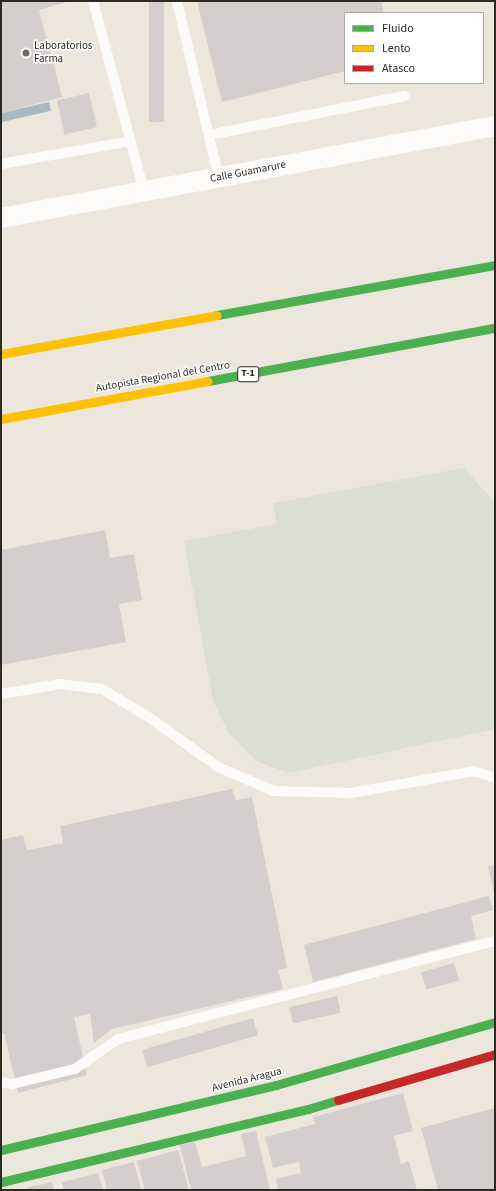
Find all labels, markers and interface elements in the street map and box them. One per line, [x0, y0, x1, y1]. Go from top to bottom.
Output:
legend [344, 12, 484, 84]
text: Fluido [382, 20, 414, 37]
place label: Laboratorios Farma [34, 40, 92, 66]
text: Lento [382, 40, 411, 57]
marker: Laboratorios Farma [21, 48, 31, 58]
text: Atasco [382, 60, 415, 77]
street label: Calle Guamarure [209, 158, 287, 186]
street label: Autopista Regional del Centro [95, 359, 231, 395]
road number: T-1 [237, 366, 259, 382]
street label: Avenida Aragua [211, 1065, 283, 1095]

